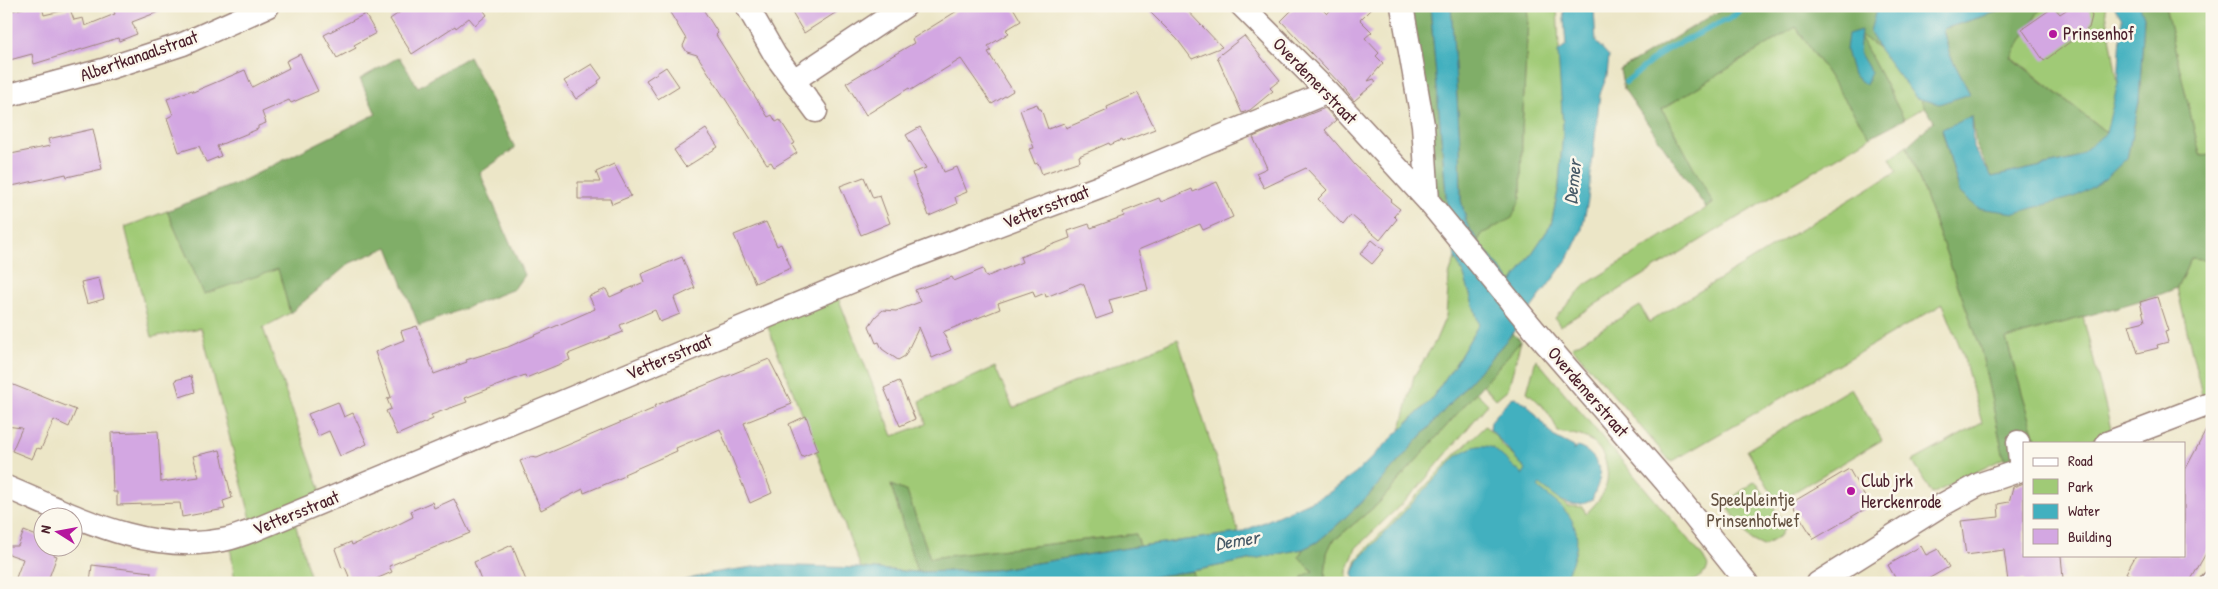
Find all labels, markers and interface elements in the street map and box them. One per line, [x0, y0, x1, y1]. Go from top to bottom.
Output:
place label: Prinsenhof [2063, 21, 2135, 46]
street label: Albertkanaalstraat [77, 23, 202, 87]
marker: Prinsenhof [2047, 28, 2059, 40]
street label: Overdemerstraat [1267, 32, 1364, 130]
water label: Demer [1557, 156, 1588, 205]
street label: Vettersstraat [999, 178, 1094, 235]
street label: Vettersstraat [622, 327, 716, 386]
street label: Overdemerstraat [1542, 341, 1635, 443]
legend [2023, 442, 2186, 556]
text: Road [2068, 450, 2093, 471]
place label: Club jrk Herckenrode [1861, 468, 1942, 514]
text: Park [2068, 476, 2093, 497]
street label: Vettersstraat [249, 484, 343, 541]
marker: Club jrk Herckenrode [1845, 485, 1857, 497]
park label: Speelpleintje Prinsenhofwef [1706, 487, 1800, 533]
text: Water [2068, 500, 2100, 521]
north arrow [32, 506, 82, 556]
text: N [35, 523, 55, 535]
water label: Demer [1213, 523, 1264, 556]
text: Building [2068, 526, 2112, 547]

